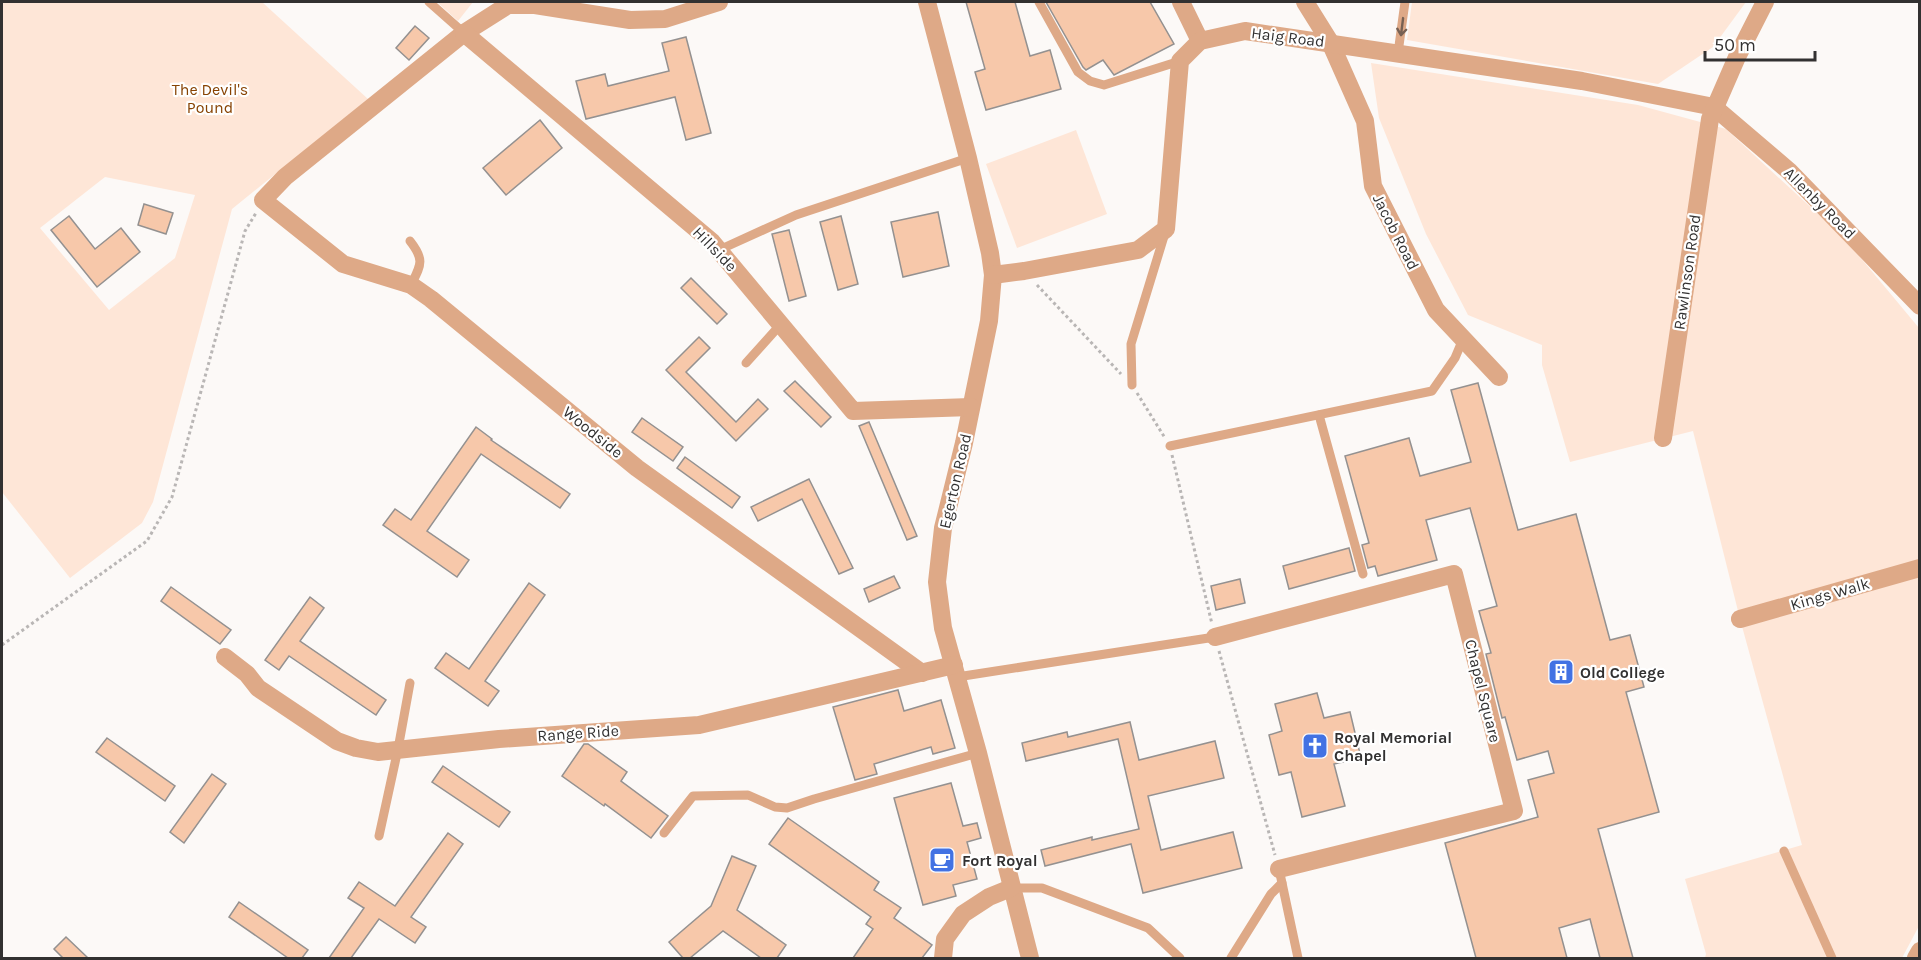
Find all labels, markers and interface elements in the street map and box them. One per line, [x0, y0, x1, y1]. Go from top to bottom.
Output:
one-way arrow [1396, 17, 1407, 37]
street label: Haig Road [1250, 23, 1326, 51]
scale bar [1705, 24, 1814, 62]
text: 50 m [1714, 34, 1756, 56]
park label: The Devil's Pound [172, 80, 248, 117]
street label: Allenby Road [1780, 163, 1860, 243]
street label: Jacob Road [1369, 191, 1423, 273]
street label: Rawlinson Road [1669, 213, 1705, 331]
street label: Hillside [689, 223, 741, 275]
street label: Woodside [559, 402, 627, 462]
street label: Egerton Road [935, 432, 975, 530]
street label: Kings Walk [1788, 574, 1872, 614]
street label: Chapel Square [1461, 637, 1505, 745]
building icon: Old College [1546, 657, 1576, 687]
place label: Old College [1580, 663, 1665, 682]
street label: Range Ride [537, 721, 619, 745]
place label: Royal Memorial Chapel [1334, 728, 1452, 765]
church icon: Royal Memorial Chapel [1300, 731, 1330, 761]
cafe icon: Fort Royal [927, 845, 957, 875]
place label: Fort Royal [962, 851, 1038, 870]

